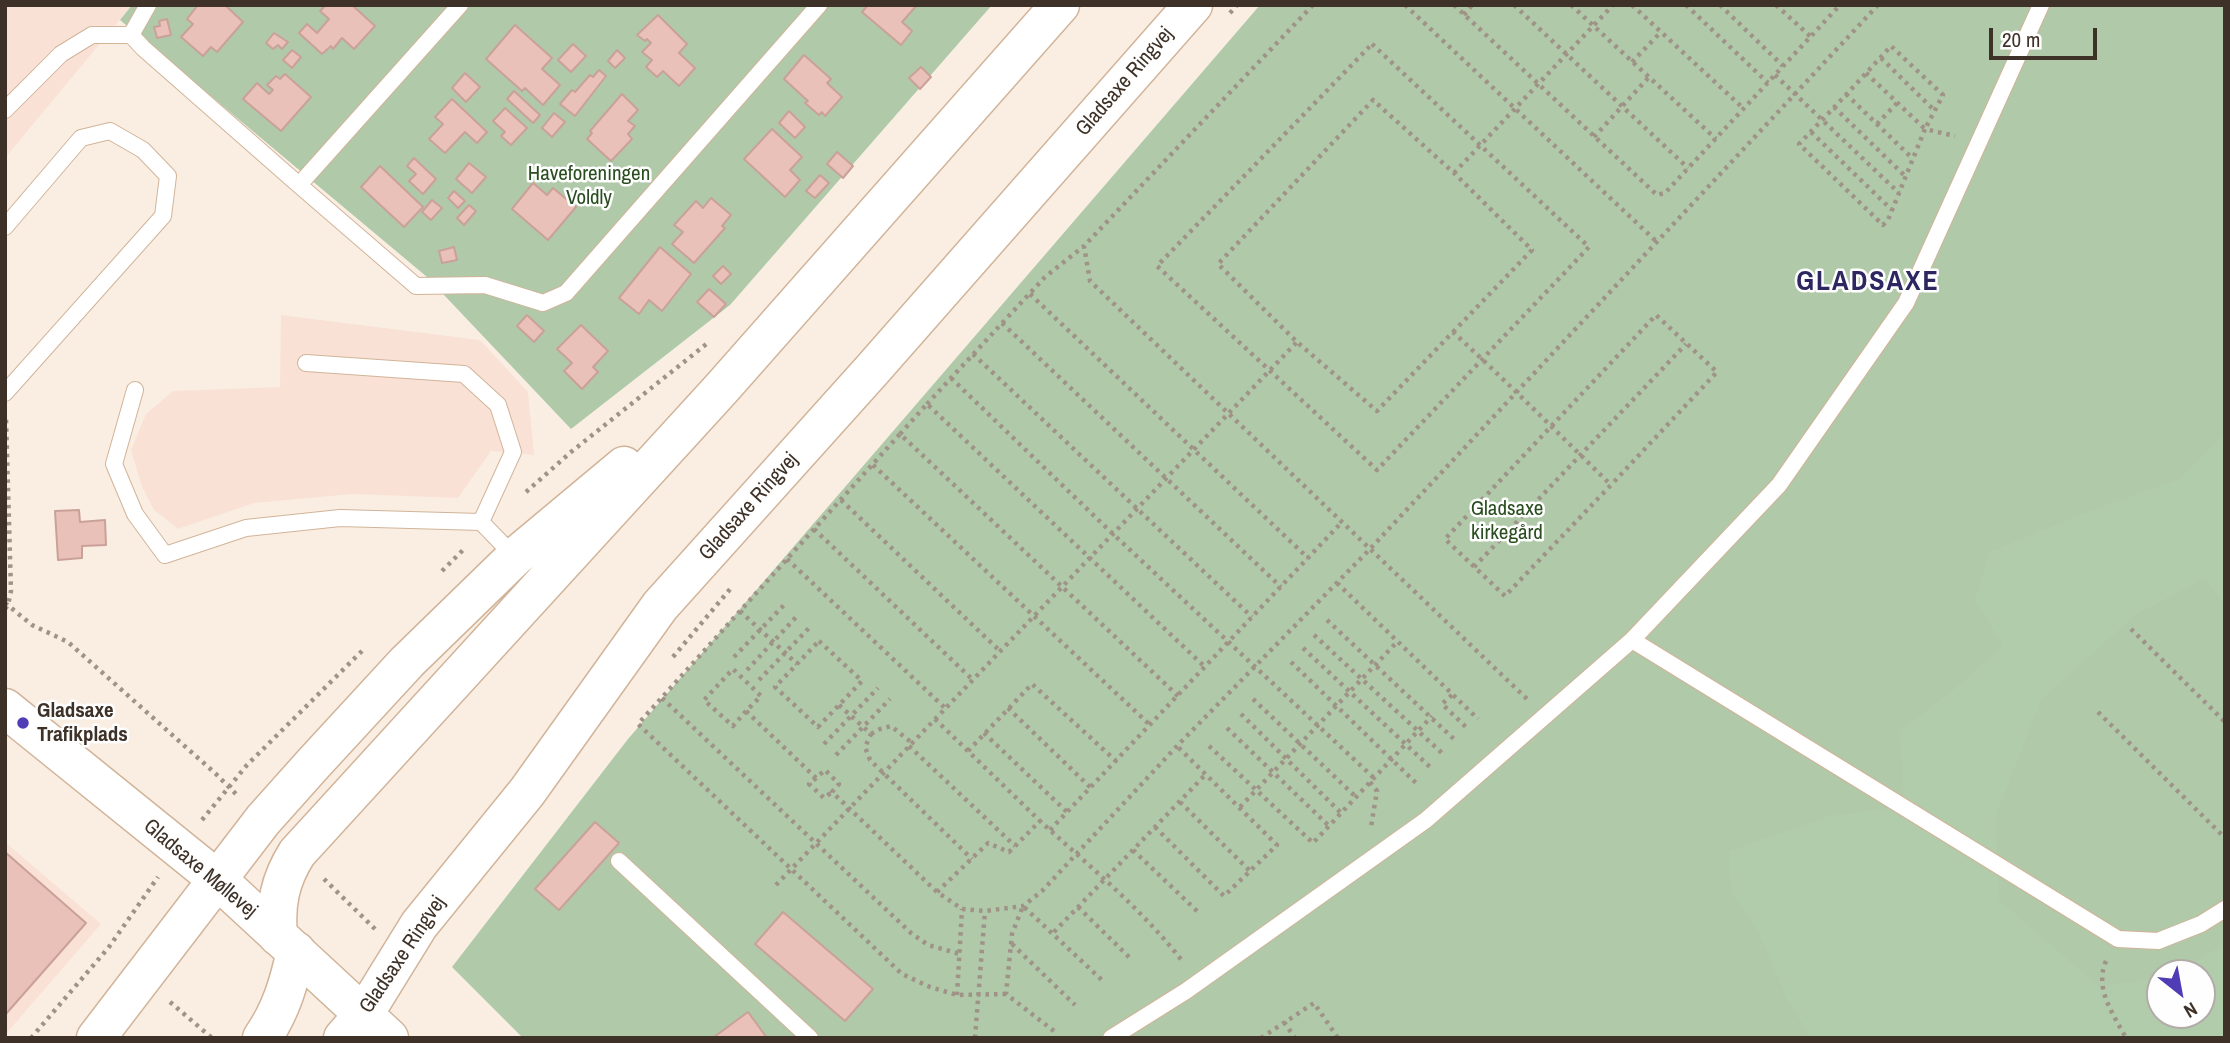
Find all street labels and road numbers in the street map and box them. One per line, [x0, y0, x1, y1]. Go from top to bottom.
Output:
street label: Gladsaxe Ringvej [1071, 22, 1179, 142]
street label: Gladsaxe Ringvej [694, 448, 804, 566]
street label: Gladsaxe Møllevej [138, 814, 262, 924]
street label: Gladsaxe Ringvej [355, 892, 451, 1018]

